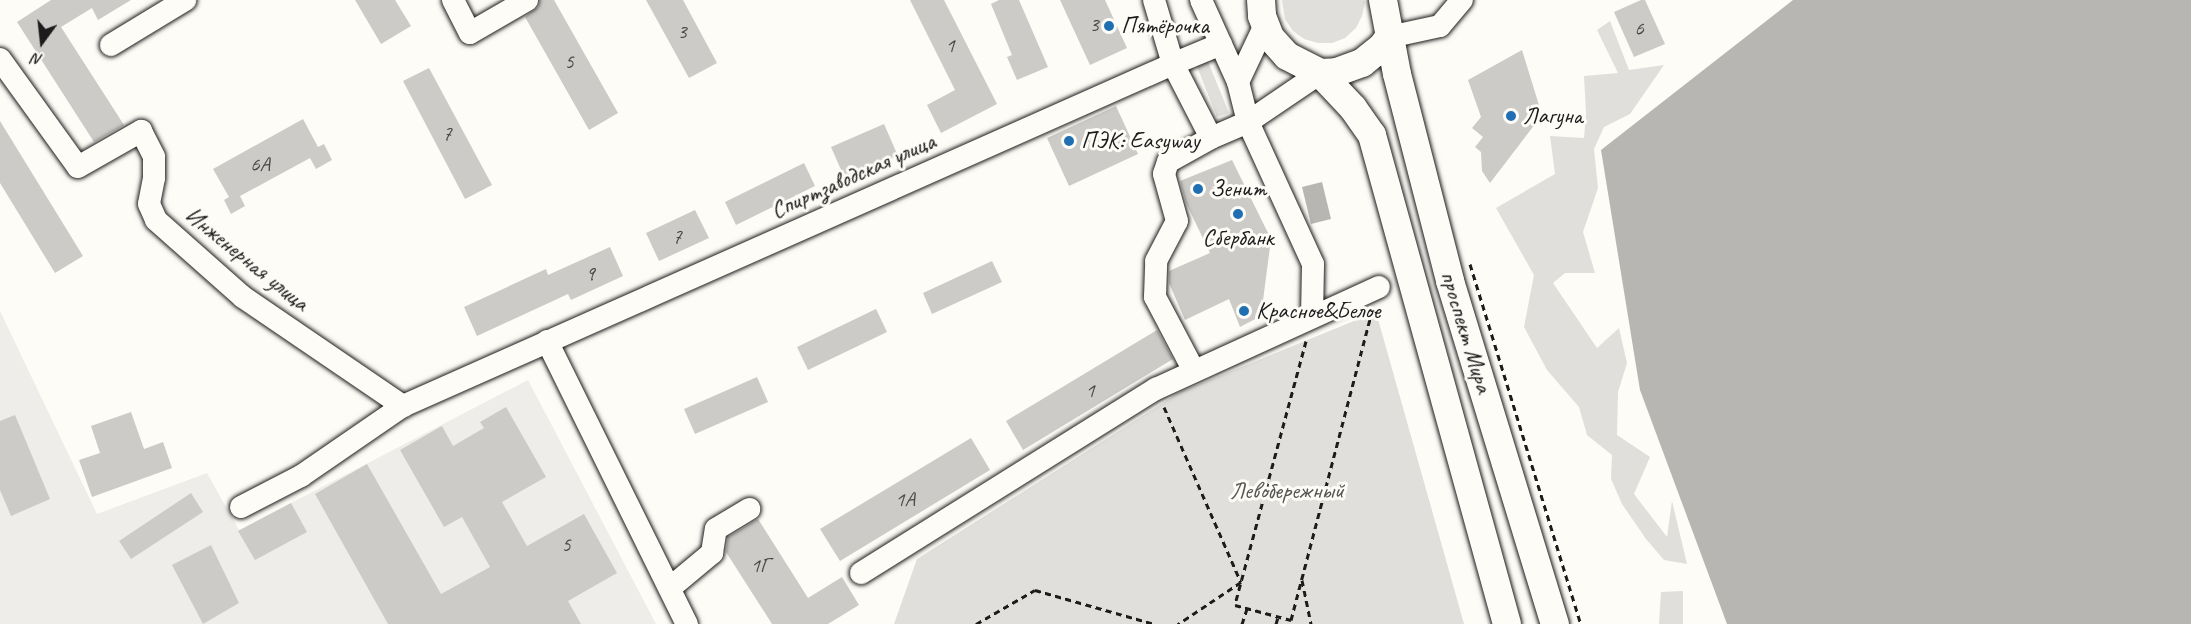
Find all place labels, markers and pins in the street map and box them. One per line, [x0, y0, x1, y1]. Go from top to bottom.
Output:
place label: Пятёрочка [1121, 12, 1209, 40]
marker: Пятёрочка [1102, 19, 1116, 33]
place label: Лагуна [1523, 102, 1582, 130]
marker: Лагуна [1504, 109, 1518, 123]
place label: ПЭК: Easyway [1081, 127, 1199, 155]
marker: ПЭК: Easyway [1062, 134, 1076, 148]
place label: Зенит [1210, 175, 1266, 203]
marker: Зенит [1191, 182, 1205, 196]
marker: Сбербанк [1231, 207, 1245, 221]
place label: Сбербанк [1202, 224, 1274, 252]
place label: Красное&Белое [1256, 297, 1380, 325]
marker: Красное&Белое [1237, 304, 1251, 318]

